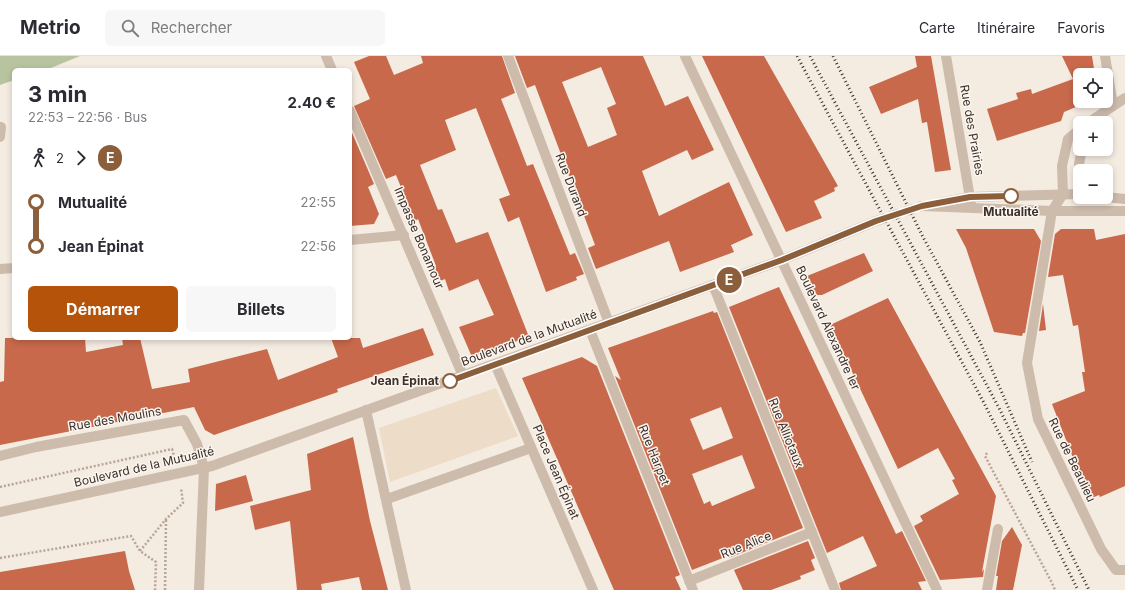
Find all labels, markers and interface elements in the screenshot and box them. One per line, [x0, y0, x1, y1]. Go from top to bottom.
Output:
search box [105, 10, 385, 46]
text: Metrio [20, 16, 81, 39]
icon: search [119, 17, 141, 39]
text: Rechercher [151, 18, 232, 37]
text: Carte [919, 19, 955, 36]
text: Itinéraire [977, 19, 1035, 36]
text: Favoris [1057, 19, 1105, 36]
map controls [1073, 68, 1113, 204]
button: locate [1073, 68, 1113, 108]
text: 3 min [28, 81, 87, 107]
street label: Rue des Prairies [957, 83, 988, 177]
text: 2.40 € [287, 93, 336, 112]
text: 22:53 – 22:56 · Bus [28, 109, 147, 125]
button: + [1073, 116, 1113, 156]
icon: walk [28, 147, 50, 169]
icon: forward [70, 147, 92, 169]
text: E [106, 149, 114, 166]
text: 2 [56, 150, 64, 166]
street label: Rue Durand [553, 151, 590, 219]
button: − [1073, 164, 1113, 204]
street label: Impasse Bonamour [391, 185, 448, 291]
marker: Mutualité [1003, 188, 1019, 204]
text: Mutualité [58, 193, 127, 212]
text: 22:55 [301, 194, 336, 210]
place label: Mutualité [983, 204, 1039, 219]
text: Jean Épinat [58, 237, 144, 256]
text: 22:56 [300, 238, 336, 254]
street label: Boulevard Alexandre Ier [793, 263, 864, 393]
line badge: E [716, 267, 742, 293]
text: E [725, 271, 733, 288]
button: Démarrer [28, 286, 178, 332]
button: Billets [186, 286, 336, 332]
street label: Boulevard de la Mutualité [459, 306, 599, 369]
place label: Jean Épinat [371, 373, 440, 388]
marker: Jean Épinat [442, 373, 458, 389]
street label: Rue Alliotaux [766, 396, 807, 470]
street label: Rue des Moulins [68, 403, 162, 434]
street label: Rue de Beaulieu [1046, 415, 1099, 504]
street label: Place Jean Épinat [530, 422, 583, 521]
street label: Rue Harpet [636, 422, 673, 487]
street label: Boulevard de la Mutualité [72, 443, 215, 490]
street label: Rue Alice [718, 528, 773, 561]

